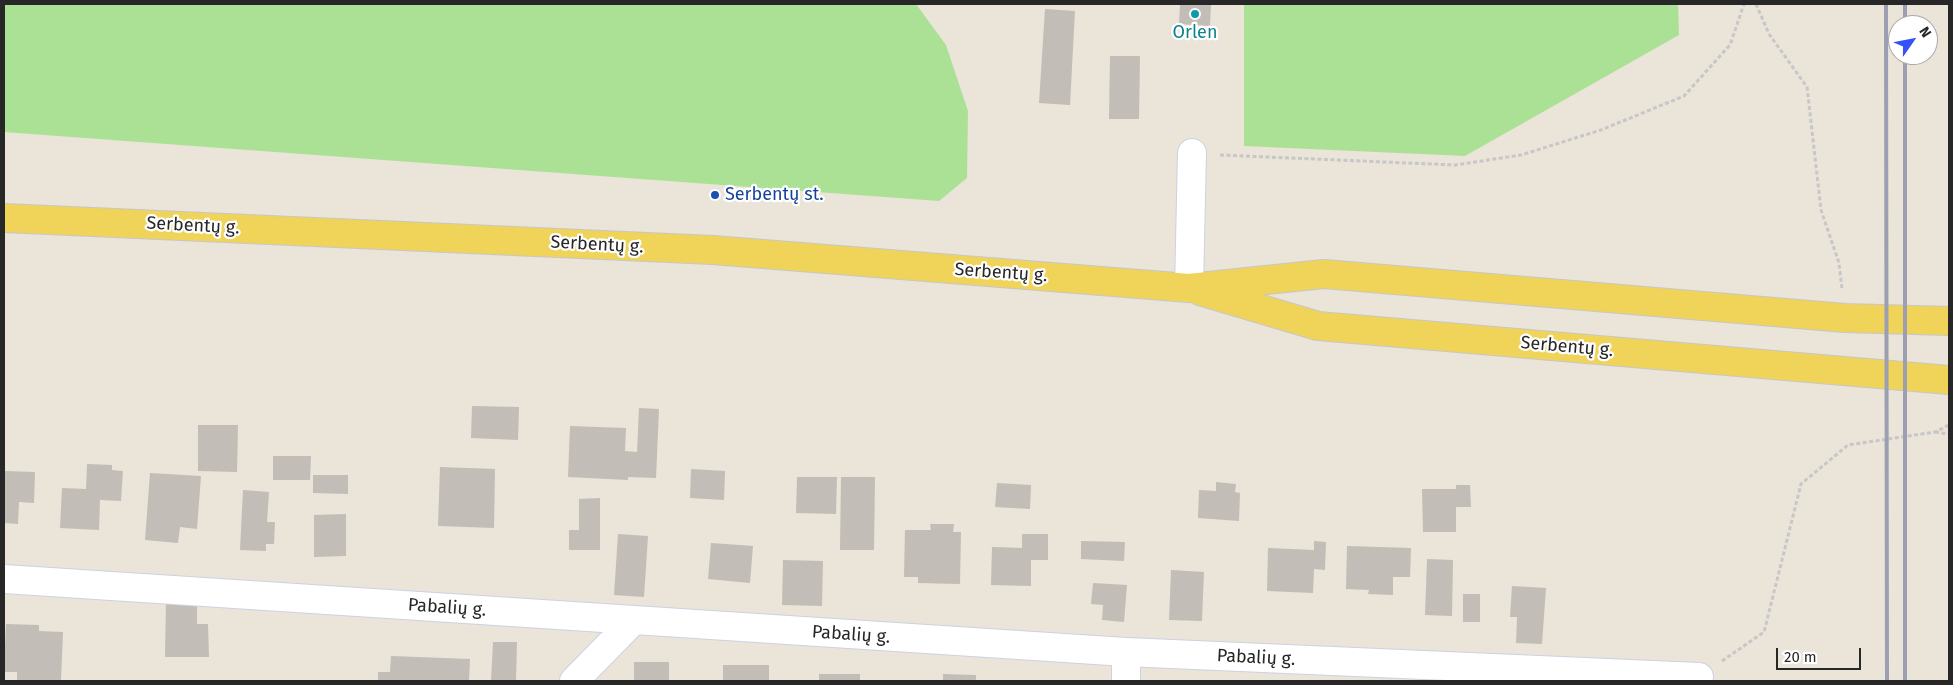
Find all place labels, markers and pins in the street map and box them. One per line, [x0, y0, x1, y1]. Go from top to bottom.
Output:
marker: Orlen [1189, 8, 1201, 20]
place label: Orlen [1173, 22, 1217, 44]
place label: Serbentų st. [725, 184, 824, 206]
marker: Serbentų st. [709, 189, 721, 201]

